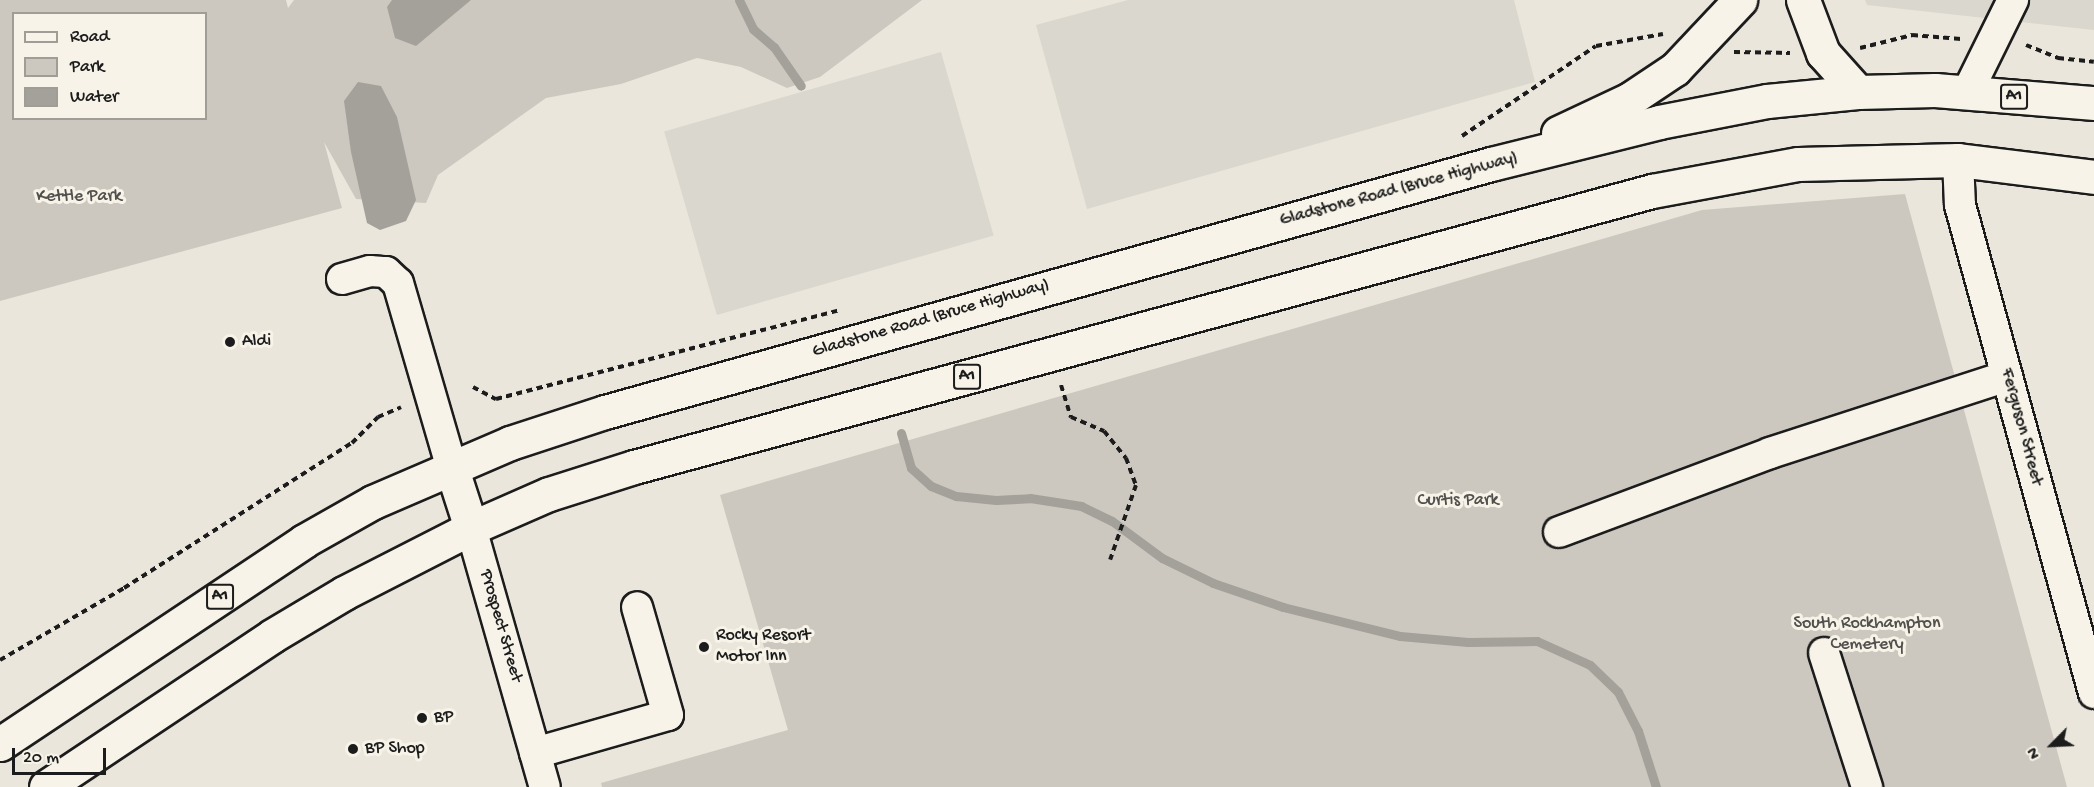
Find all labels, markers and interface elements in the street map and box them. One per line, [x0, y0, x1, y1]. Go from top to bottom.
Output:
legend [12, 12, 207, 120]
text: Road [70, 27, 109, 48]
text: Park [70, 57, 104, 78]
road number: A1 [1999, 84, 2029, 110]
text: Water [70, 87, 118, 108]
street label: Gladstone Road (Bruce Highway) [1278, 148, 1520, 232]
park label: Kettle Park [36, 186, 122, 208]
street label: Gladstone Road (Bruce Highway) [810, 275, 1052, 363]
place label: Aldi [242, 331, 271, 353]
marker: Aldi [223, 335, 237, 349]
road number: A1 [952, 364, 982, 390]
street label: Ferguson Street [1995, 366, 2047, 488]
park label: Curtis Park [1417, 490, 1499, 512]
street label: Prospect Street [474, 567, 526, 685]
road number: A1 [205, 584, 235, 610]
park label: South Rockhampton Cemetery [1794, 614, 1940, 656]
place label: Rocky Resort Motor Inn [716, 626, 810, 668]
marker: Rocky Resort Motor Inn [697, 640, 711, 654]
place label: BP [434, 707, 453, 729]
marker: BP [415, 711, 429, 725]
north arrow [2022, 715, 2082, 775]
scale bar [15, 736, 110, 774]
place label: BP Shop [365, 738, 425, 760]
marker: BP Shop [346, 742, 360, 756]
text: N [2024, 744, 2046, 761]
text: 20 m [23, 748, 59, 769]

